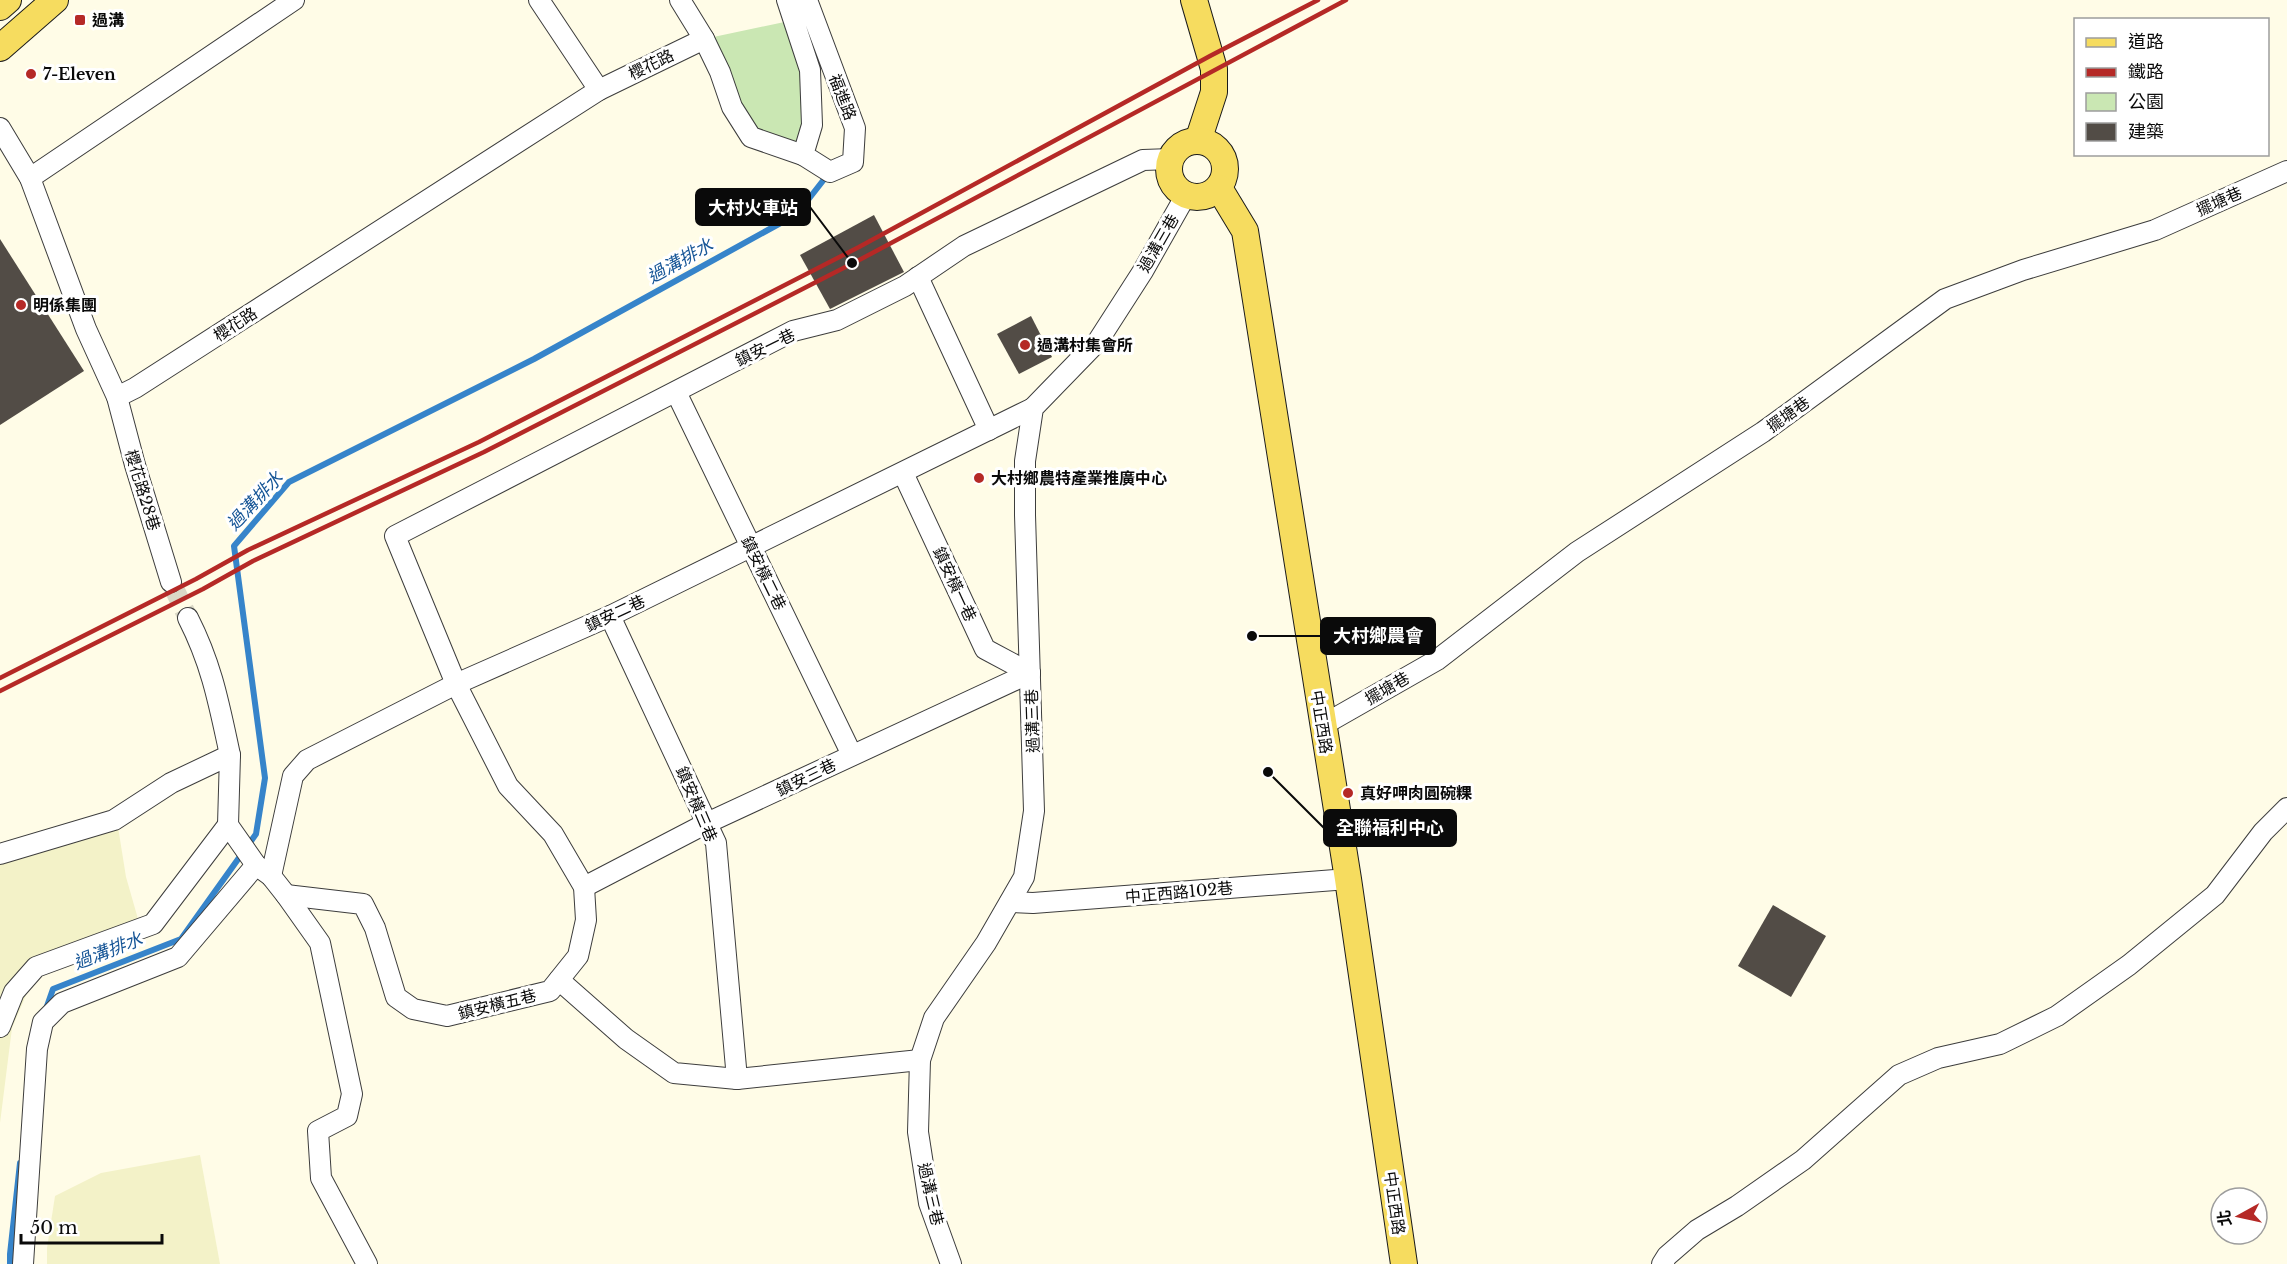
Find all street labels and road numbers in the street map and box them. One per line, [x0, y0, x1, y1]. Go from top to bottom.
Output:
street label: 櫻花路 [625, 44, 677, 84]
street label: 福進路 [825, 71, 861, 123]
street label: 擺塘巷 [2193, 182, 2245, 220]
street label: 過溝三巷 [1133, 210, 1183, 276]
street label: 櫻花路 [209, 303, 261, 345]
street label: 鎮安一巷 [732, 324, 798, 370]
street label: 擺塘巷 [1763, 392, 1813, 436]
street label: 櫻花路28巷 [121, 447, 165, 533]
street label: 鎮安橫二巷 [737, 533, 791, 613]
street label: 鎮安橫一巷 [929, 544, 981, 624]
street label: 鎮安二巷 [582, 590, 648, 636]
street label: 擺塘巷 [1361, 667, 1413, 709]
street label: 過溝三巷 [1021, 689, 1043, 753]
street label: 中正西路 [1307, 689, 1337, 755]
street label: 鎮安三巷 [773, 754, 839, 800]
street label: 鎮安橫三巷 [672, 763, 722, 845]
street label: 中正西路102巷 [1124, 877, 1234, 907]
street label: 鎮安橫五巷 [456, 985, 538, 1023]
street label: 過溝三巷 [914, 1161, 948, 1227]
street label: 中正西路 [1381, 1170, 1409, 1236]

